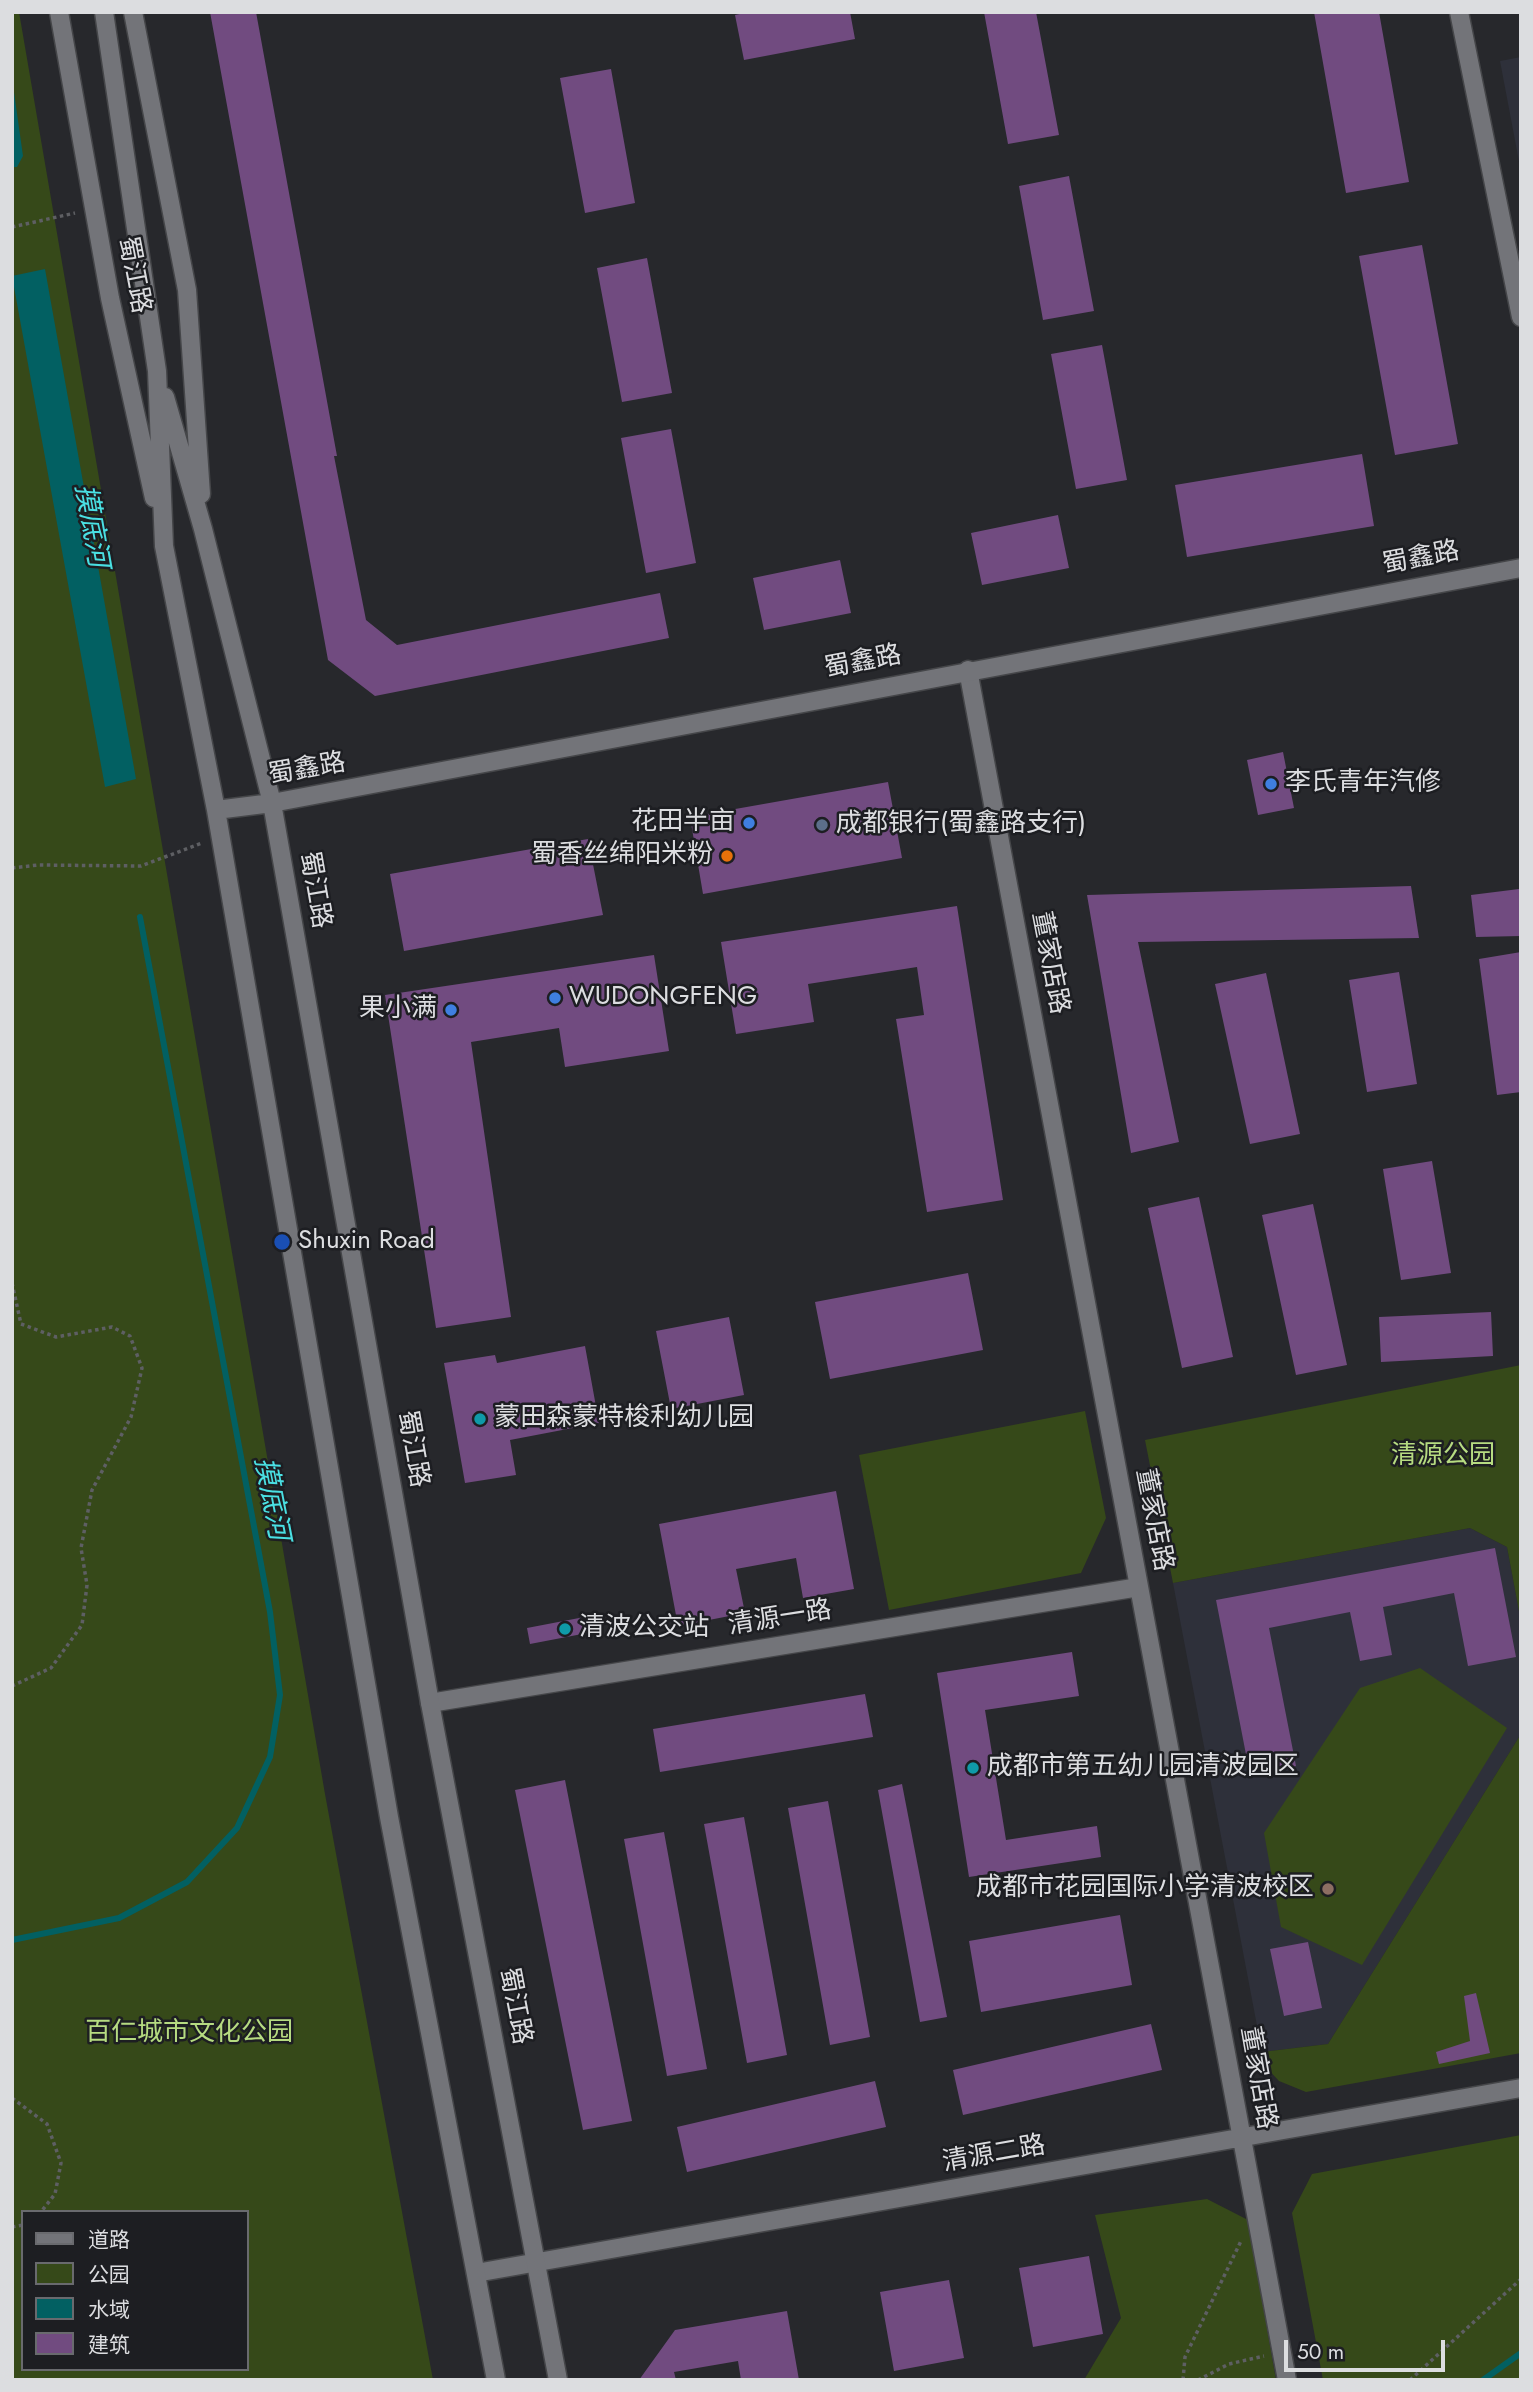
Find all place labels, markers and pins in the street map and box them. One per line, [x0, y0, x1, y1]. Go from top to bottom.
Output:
place label: 李氏青年汽修 [1285, 768, 1441, 800]
marker: 李氏青年汽修 [1263, 776, 1279, 792]
place label: 花田半亩 [631, 807, 735, 839]
place label: 成都银行(蜀鑫路支行) [836, 809, 1086, 841]
marker: 花田半亩 [741, 815, 757, 831]
marker: 成都银行(蜀鑫路支行) [814, 817, 830, 833]
place label: 蜀香丝绵阳米粉 [531, 840, 713, 872]
marker: 蜀香丝绵阳米粉 [719, 848, 735, 864]
place label: WUDONGFENG [569, 982, 757, 1014]
marker: WUDONGFENG [547, 990, 563, 1006]
place label: 果小满 [359, 994, 437, 1026]
marker: 果小满 [443, 1002, 459, 1018]
place label: Shuxin Road [298, 1226, 435, 1258]
marker: Shuxin Road [272, 1232, 292, 1252]
place label: 蒙田森蒙特梭利幼儿园 [494, 1403, 754, 1435]
marker: 蒙田森蒙特梭利幼儿园 [472, 1411, 488, 1427]
place label: 清波公交站 [579, 1613, 709, 1645]
marker: 清波公交站 [557, 1621, 573, 1637]
place label: 成都市第五幼儿园清波园区 [987, 1752, 1299, 1784]
marker: 成都市第五幼儿园清波园区 [965, 1760, 981, 1776]
place label: 成都市花园国际小学清波校区 [976, 1873, 1314, 1905]
marker: 成都市花园国际小学清波校区 [1320, 1881, 1336, 1897]

